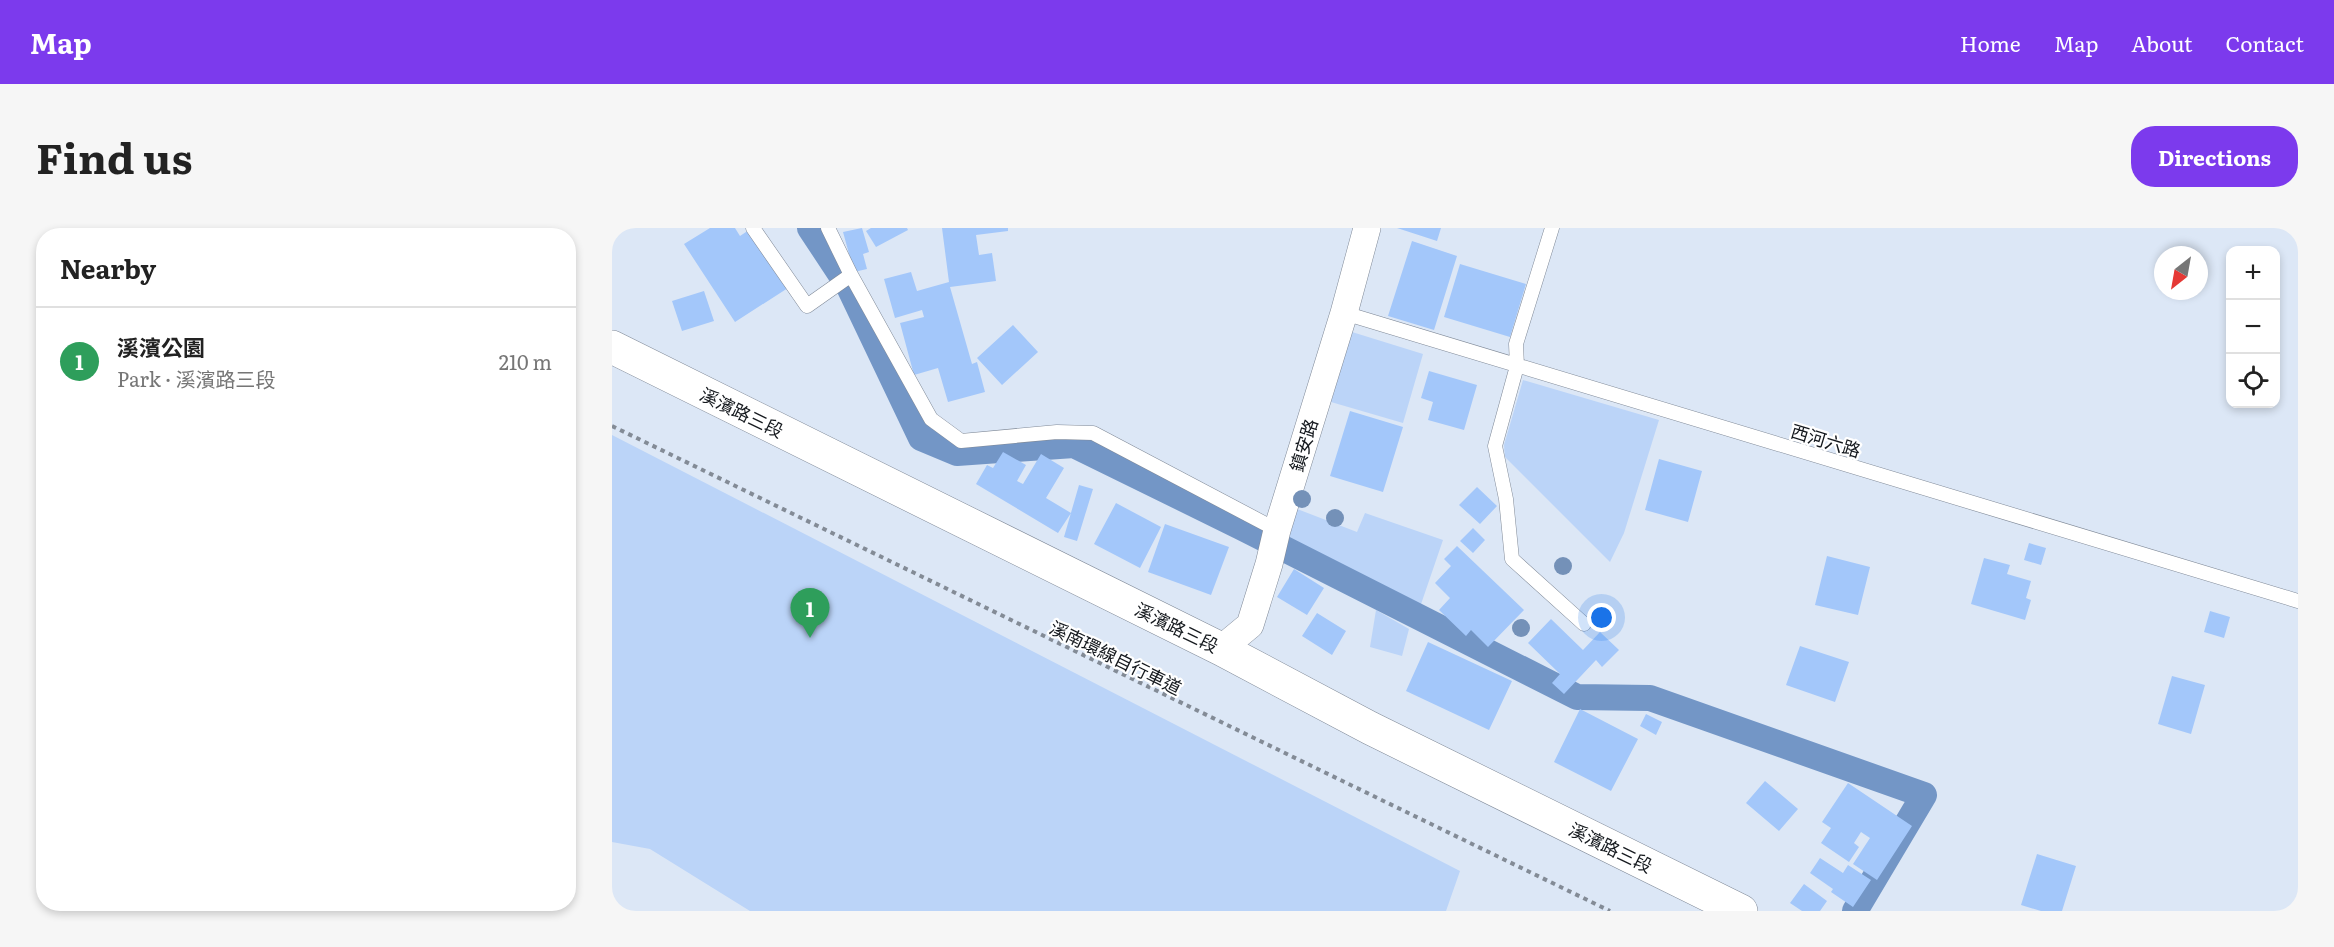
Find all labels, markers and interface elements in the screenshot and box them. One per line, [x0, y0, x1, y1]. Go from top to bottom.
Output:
text: Map [30, 21, 92, 63]
text: Home [1960, 27, 2021, 58]
text: Map [2054, 27, 2098, 58]
text: About [2131, 27, 2193, 58]
text: Contact [2226, 27, 2304, 58]
text: Find us [36, 125, 193, 187]
button: Directions [2131, 126, 2298, 187]
north arrow [2154, 246, 2208, 300]
map controls [2226, 246, 2280, 408]
button: + [2226, 246, 2280, 300]
text: Nearby [60, 248, 156, 287]
button: − [2226, 300, 2280, 354]
text: 溪濱公園 [117, 330, 205, 363]
text: 1 [75, 346, 84, 376]
text: 210 m [499, 346, 552, 376]
button: locate [2226, 354, 2280, 408]
text: Park · 溪濱路三段 [117, 363, 276, 393]
street label: 溪濱路三段 [696, 380, 788, 444]
street label: 鎮安路 [1282, 415, 1324, 475]
street label: 西河六路 [1788, 417, 1864, 463]
pin: 1 [790, 588, 830, 638]
street label: 溪濱路三段 [1131, 595, 1223, 659]
your location [1587, 603, 1616, 632]
street label: 溪南環線自行車道 [1045, 613, 1187, 701]
street label: 溪濱路三段 [1565, 815, 1657, 879]

